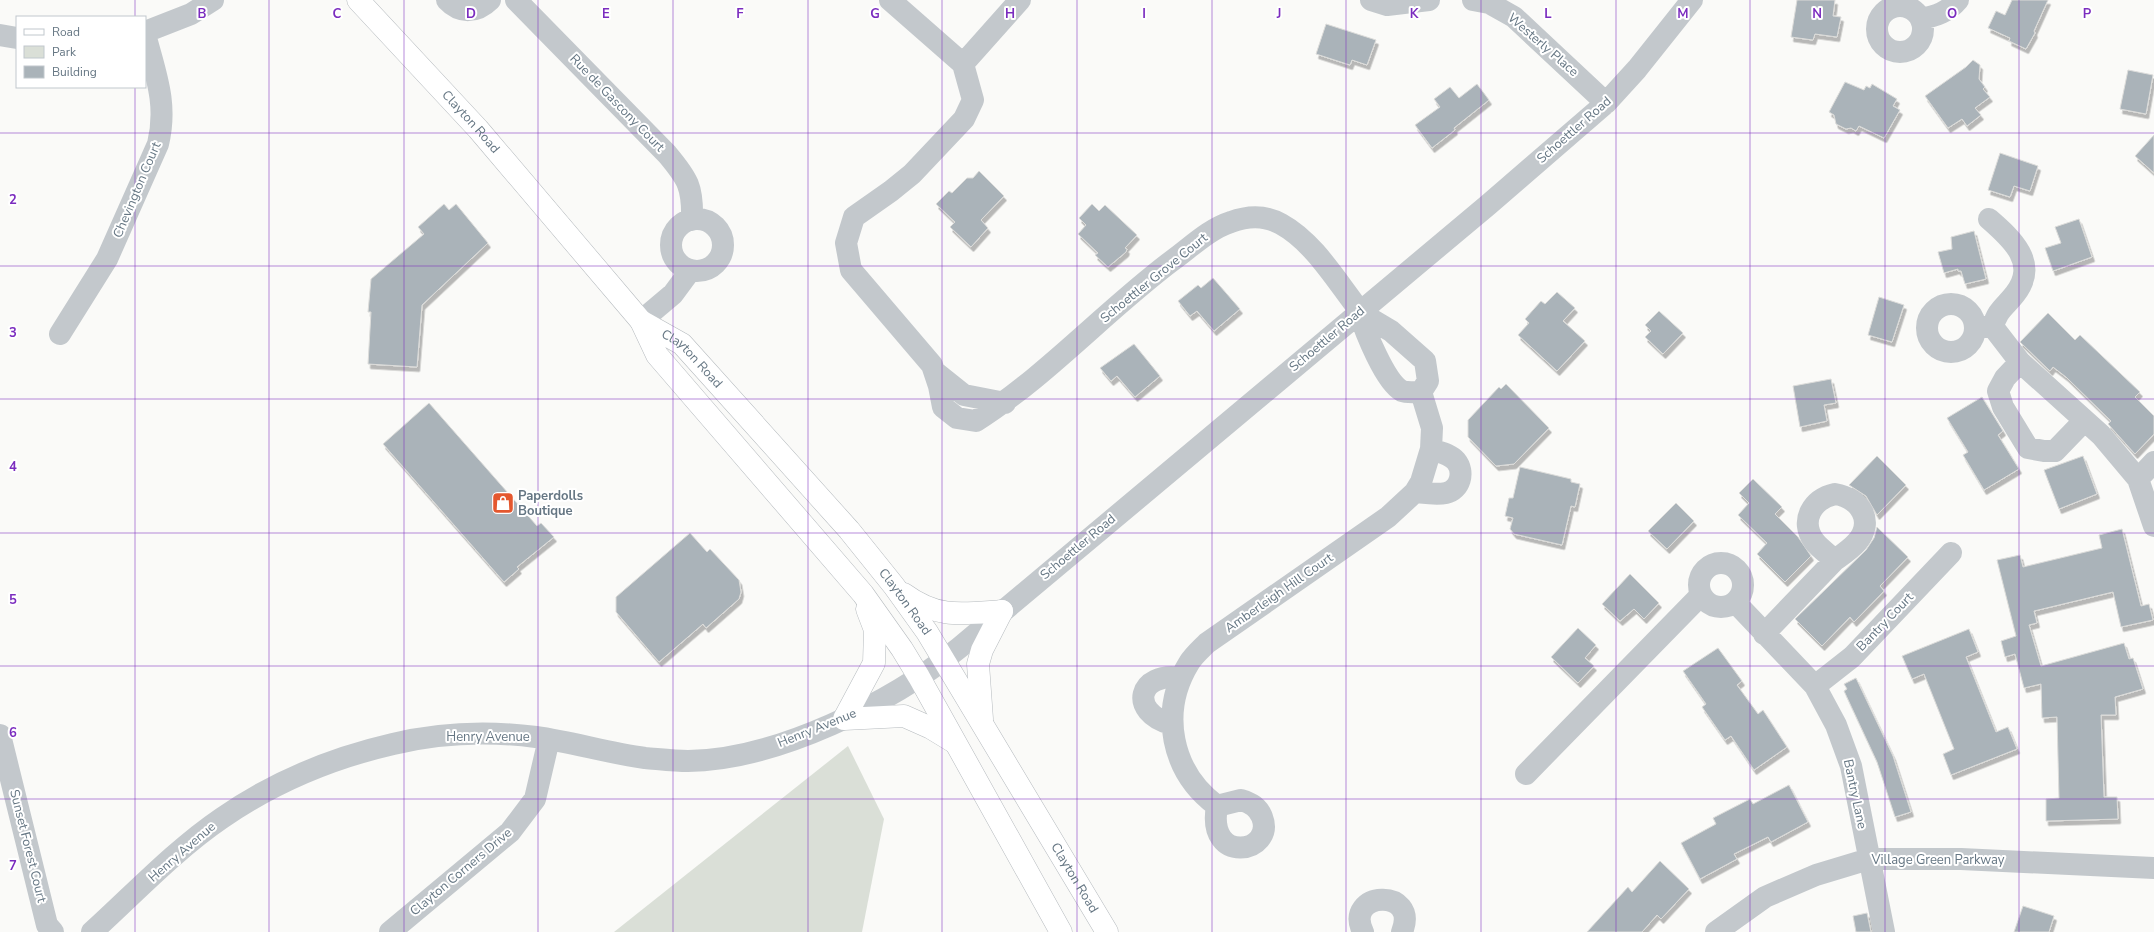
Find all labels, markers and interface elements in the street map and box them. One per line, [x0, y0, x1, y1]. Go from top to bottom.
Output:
text: B [198, 5, 207, 23]
text: C [333, 5, 342, 23]
text: D [466, 5, 476, 23]
text: E [602, 5, 610, 23]
text: F [736, 5, 744, 23]
text: G [870, 5, 880, 23]
text: H [1005, 5, 1015, 23]
text: I [1142, 5, 1146, 23]
text: J [1276, 5, 1281, 23]
text: K [1410, 5, 1419, 23]
text: L [1544, 5, 1552, 23]
text: M [1677, 5, 1689, 23]
text: N [1812, 5, 1822, 23]
text: O [1947, 5, 1957, 23]
text: P [2083, 5, 2092, 23]
street label: Westerly Place [1504, 9, 1582, 81]
legend [16, 16, 146, 88]
text: Road [52, 24, 80, 40]
text: Park [52, 44, 77, 60]
street label: Rue de Gascony Court [566, 50, 669, 156]
text: Building [52, 64, 97, 80]
street label: Clayton Road [438, 86, 504, 157]
street label: Schoettler Road [1533, 93, 1615, 167]
street label: Chevington Court [109, 139, 165, 241]
text: 2 [9, 191, 17, 209]
street label: Schoettler Grove Court [1096, 229, 1212, 327]
street label: Schoettler Road [1285, 302, 1369, 376]
text: 3 [9, 324, 17, 342]
street label: Clayton Road [658, 325, 726, 392]
text: 4 [9, 458, 17, 476]
place label: Paperdolls Boutique [518, 487, 583, 520]
shop icon: Paperdolls Boutique [490, 490, 516, 516]
street label: Schoettler Road [1036, 510, 1120, 584]
street label: Amberleigh Hill Court [1221, 549, 1337, 637]
street label: Clayton Road [874, 565, 936, 639]
street label: Bantry Court [1852, 588, 1918, 655]
text: 5 [9, 591, 17, 609]
street label: Henry Avenue [775, 704, 859, 752]
text: 6 [9, 724, 17, 742]
street label: Henry Avenue [446, 728, 530, 746]
street label: Bantry Lane [1839, 757, 1871, 831]
street label: Sunset Forest Court [5, 788, 51, 905]
street label: Henry Avenue [145, 818, 219, 886]
street label: Clayton Corners Drive [406, 824, 516, 920]
street label: Clayton Road [1046, 839, 1102, 916]
street label: Village Green Parkway [1870, 851, 2005, 869]
text: 7 [9, 857, 17, 875]

